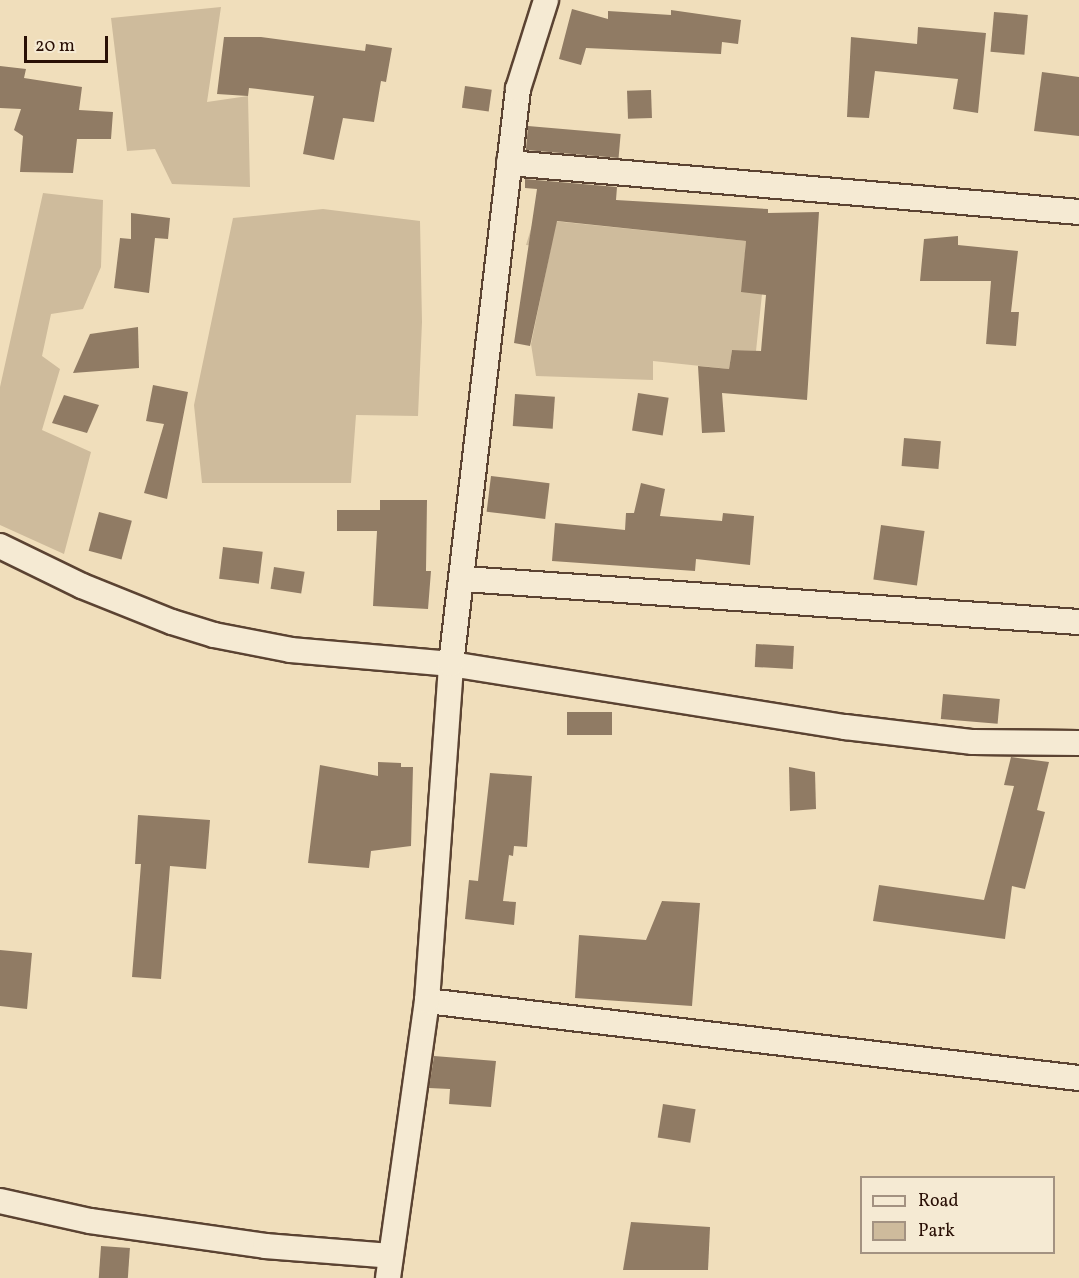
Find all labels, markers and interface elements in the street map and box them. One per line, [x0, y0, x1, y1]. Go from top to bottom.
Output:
scale bar [27, 24, 111, 62]
text: 20 m [35, 34, 75, 59]
legend [860, 1176, 1055, 1254]
text: Road [918, 1189, 959, 1214]
text: Park [918, 1219, 955, 1244]

